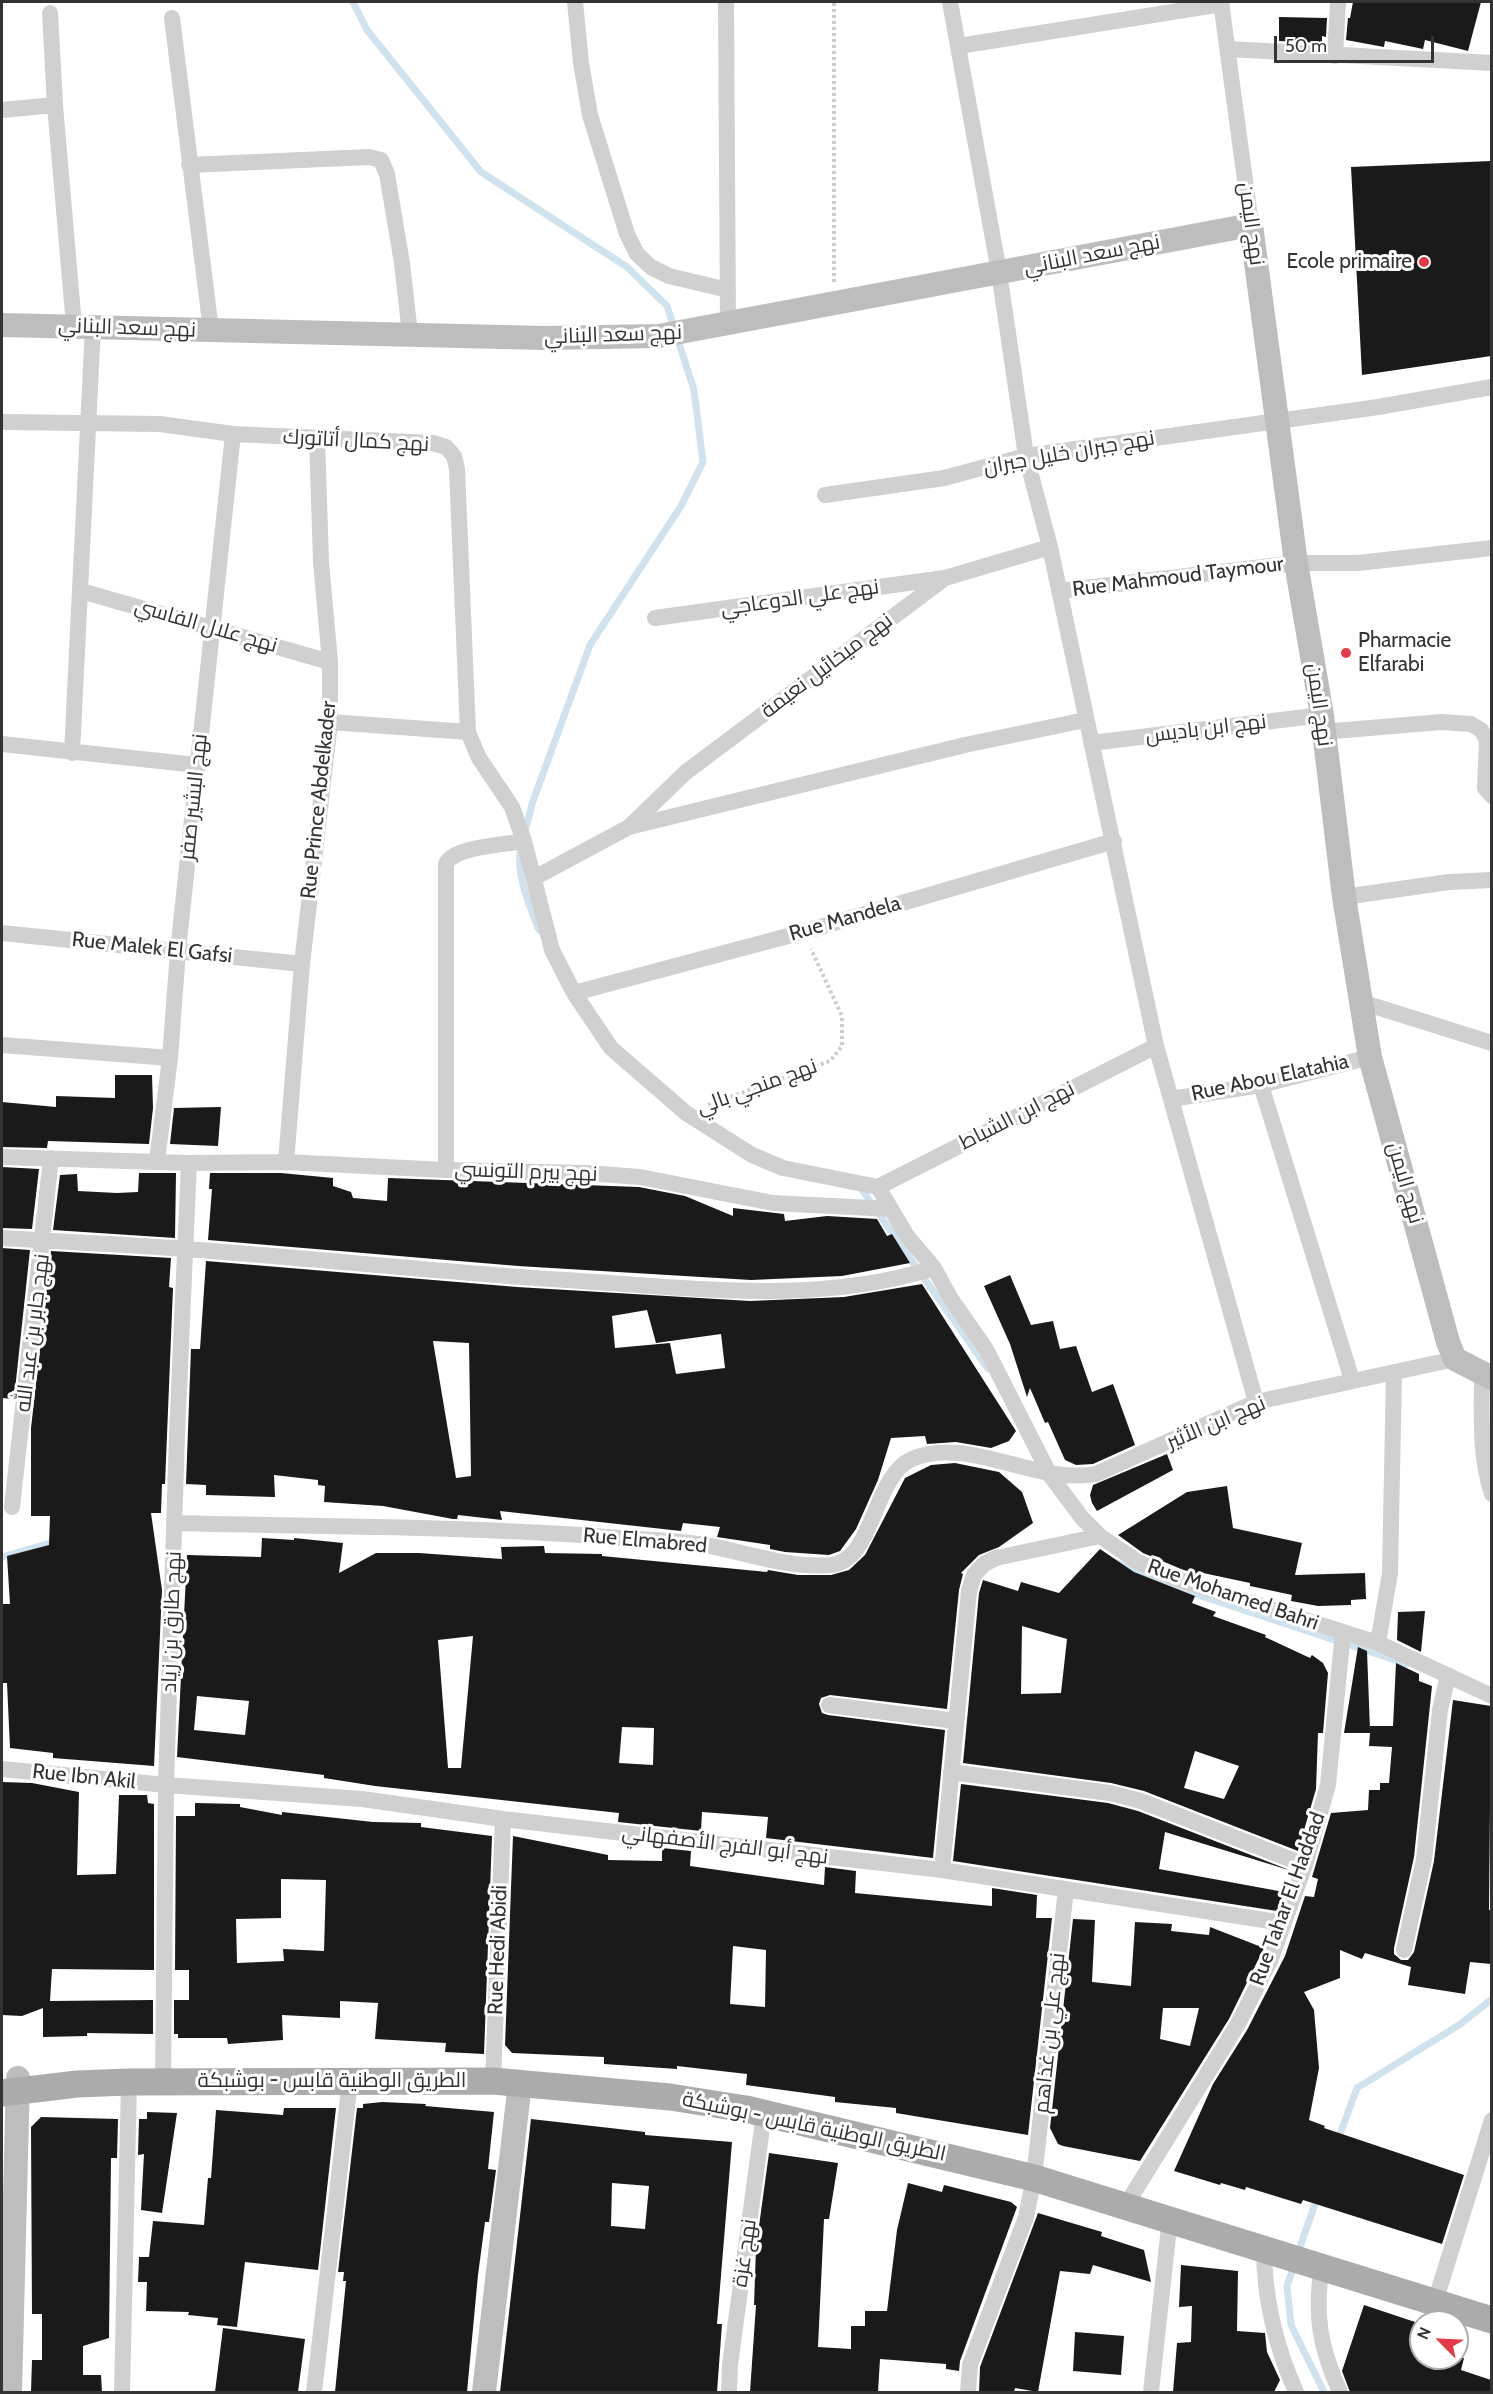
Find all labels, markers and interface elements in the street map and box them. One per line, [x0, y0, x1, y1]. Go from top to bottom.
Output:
scale bar [1277, 24, 1438, 62]
text: 50 m [1285, 35, 1327, 57]
street label: نهج اليمن [1233, 181, 1269, 267]
street label: نهج سعد البناني [1022, 229, 1162, 281]
place label: Ecole primaire [1287, 249, 1412, 275]
marker: Ecole primaire [1417, 255, 1431, 269]
street label: نهج سعد البناني [58, 313, 196, 343]
street label: نهج سعد البناني [544, 320, 682, 350]
street label: نهج كمال أتاتورك [282, 425, 430, 457]
street label: نهج جبران خليل جبران [981, 426, 1157, 480]
street label: Rue Mahmoud Taymour [1071, 552, 1285, 602]
street label: نهج علي الدوعاجي [719, 574, 881, 622]
street label: نهج علال الفاسي [132, 594, 280, 658]
street label: نهج ميخائيل نعيمة [756, 608, 898, 724]
place label: Pharmacie Elfarabi [1358, 628, 1451, 678]
marker: Pharmacie Elfarabi [1339, 646, 1353, 660]
street label: نهج اليمن [1301, 662, 1337, 748]
street label: Rue Prince Abdelkader [296, 700, 342, 900]
street label: نهج ابن باديس [1144, 709, 1268, 749]
street label: نهج البشير صفر [175, 732, 213, 862]
street label: Rue Mandela [786, 891, 904, 947]
street label: Rue Malek El Gafsi [71, 927, 233, 969]
street label: Rue Abou Elatahia [1189, 1049, 1351, 1107]
street label: نهج منجي بالي [693, 1054, 821, 1120]
street label: نهج ابن الشباط [955, 1076, 1079, 1156]
street label: نهج اليمن [1381, 1139, 1429, 1227]
street label: نهج بيرم التونسي [454, 1157, 598, 1187]
street label: نهج جابر بن عبد الله [11, 1252, 55, 1414]
street label: نهج ابن الأثير [1163, 1391, 1269, 1455]
street label: Rue Elmabred [582, 1523, 708, 1559]
street label: نهج طارق بن زياد [157, 1551, 187, 1693]
street label: Rue Mohamed Bahri [1144, 1554, 1322, 1636]
street label: Rue Ibn Akil [31, 1759, 137, 1795]
street label: Rue Tahar El Haddad [1245, 1809, 1331, 1989]
street label: نهج أبو الفرج الأصفهاني [620, 1820, 830, 1870]
street label: Rue Hedi Abidi [483, 1885, 513, 2015]
street label: نهج علي بن غذاهم [1029, 1951, 1071, 2115]
street label: الطريق الوطنية قابس - بوشبكة [198, 2068, 466, 2094]
street label: الطريق الوطنية قابس - بوشبكة [680, 2087, 948, 2167]
street label: نهج غزة [728, 2217, 762, 2289]
north arrow [1409, 2310, 1469, 2370]
text: N [1413, 2324, 1435, 2342]

